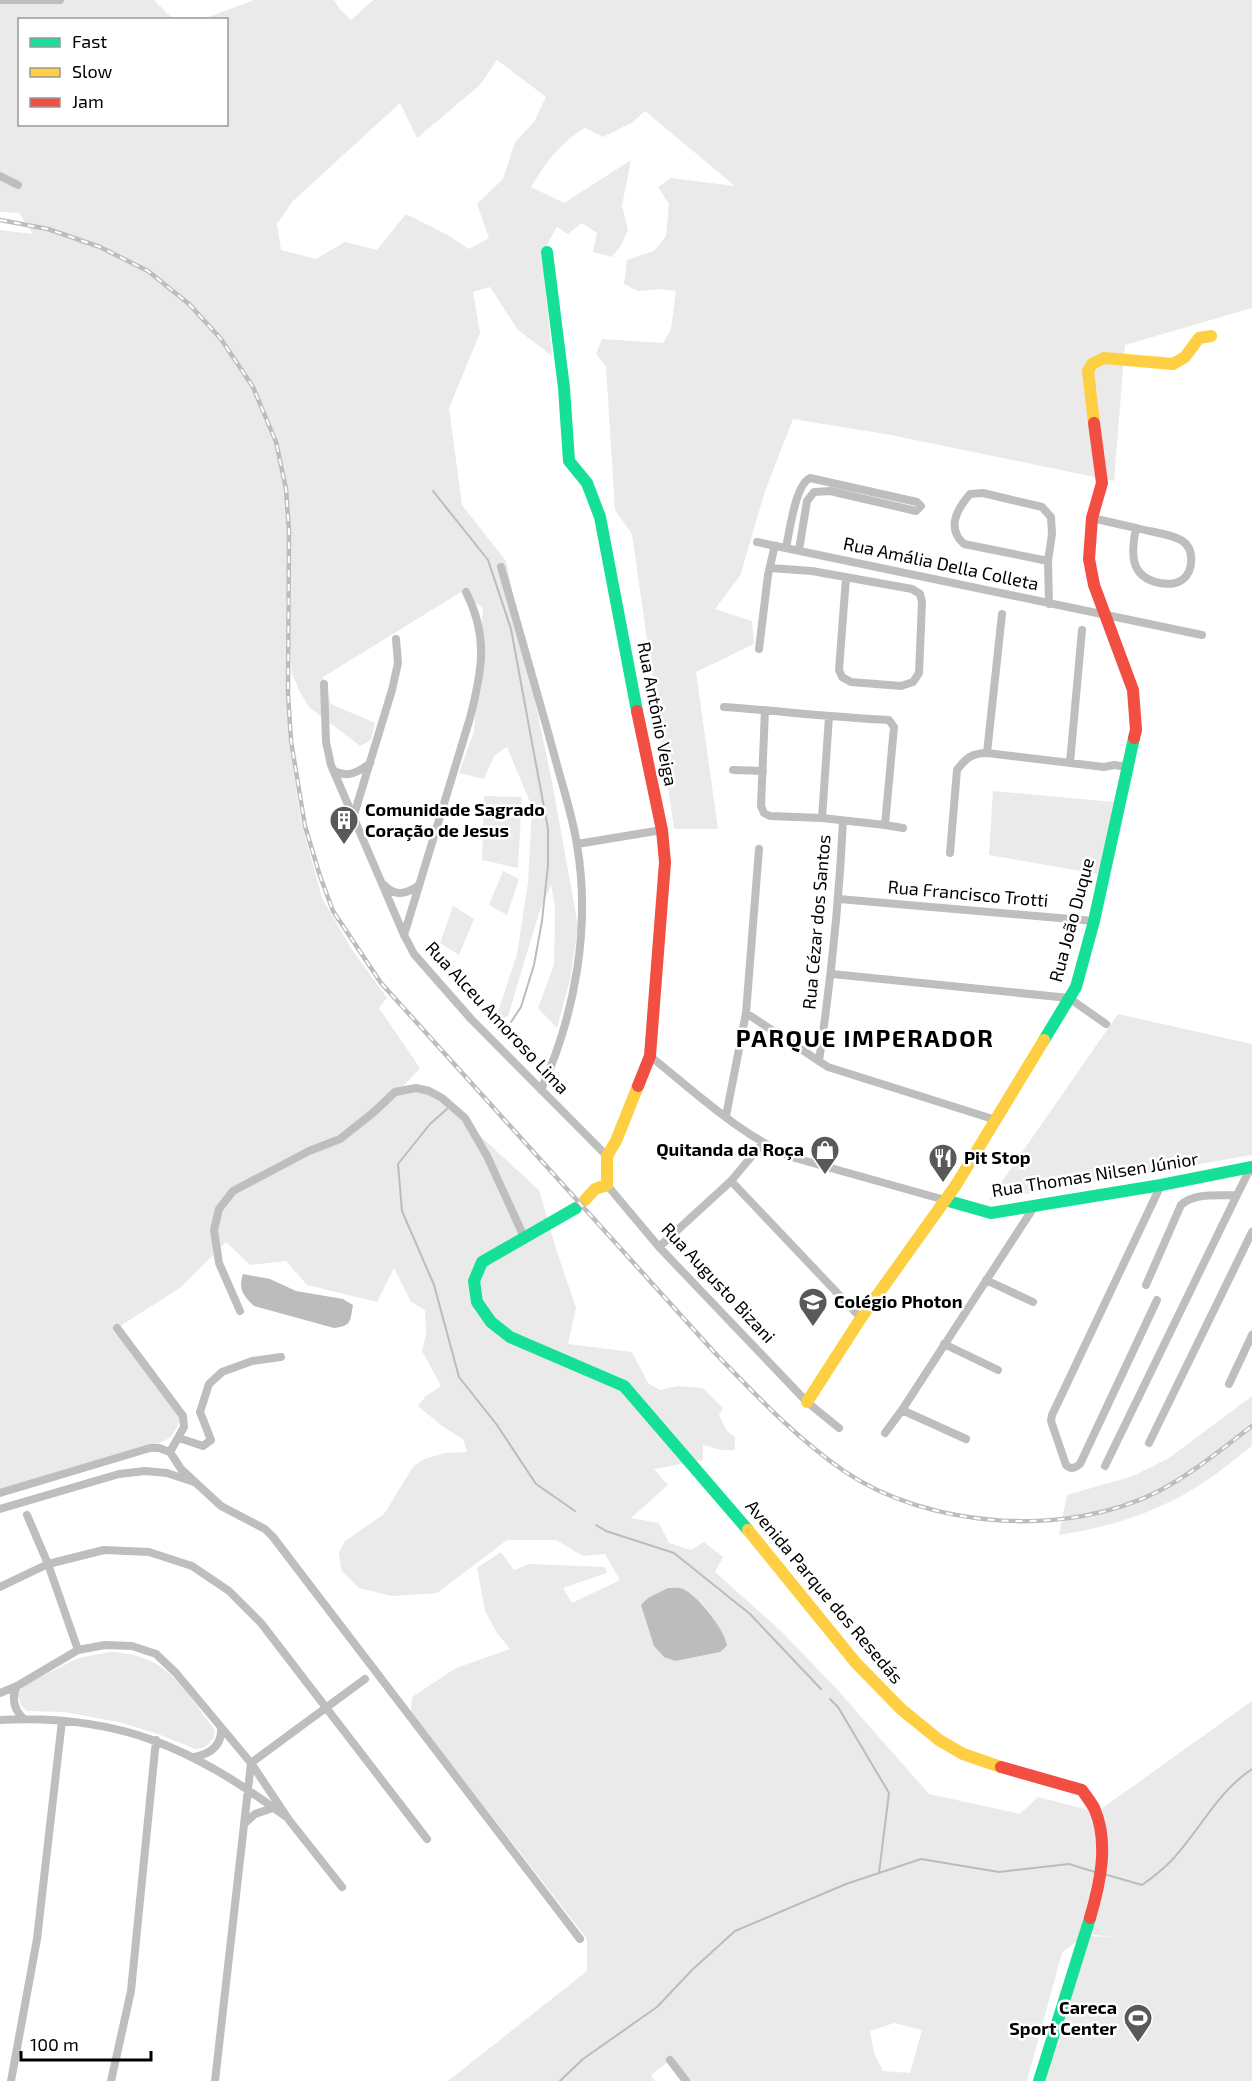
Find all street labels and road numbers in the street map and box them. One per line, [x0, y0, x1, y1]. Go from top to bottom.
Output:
street label: Rua Amália Della Colleta [842, 532, 1041, 594]
street label: Rua Antônio Veiga [633, 640, 683, 788]
street label: Rua Cézar dos Santos [797, 834, 835, 1010]
street label: Rua João Duque [1044, 855, 1098, 984]
street label: Rua Francisco Trotti [887, 875, 1049, 911]
street label: Rua Alceu Amoroso Lima [421, 936, 574, 1098]
street label: Rua Thomas Nilsen Júnior [990, 1147, 1200, 1201]
street label: Rua Augusto Bizani [657, 1218, 780, 1347]
street label: Avenida Parque dos Resedás [741, 1495, 908, 1688]

